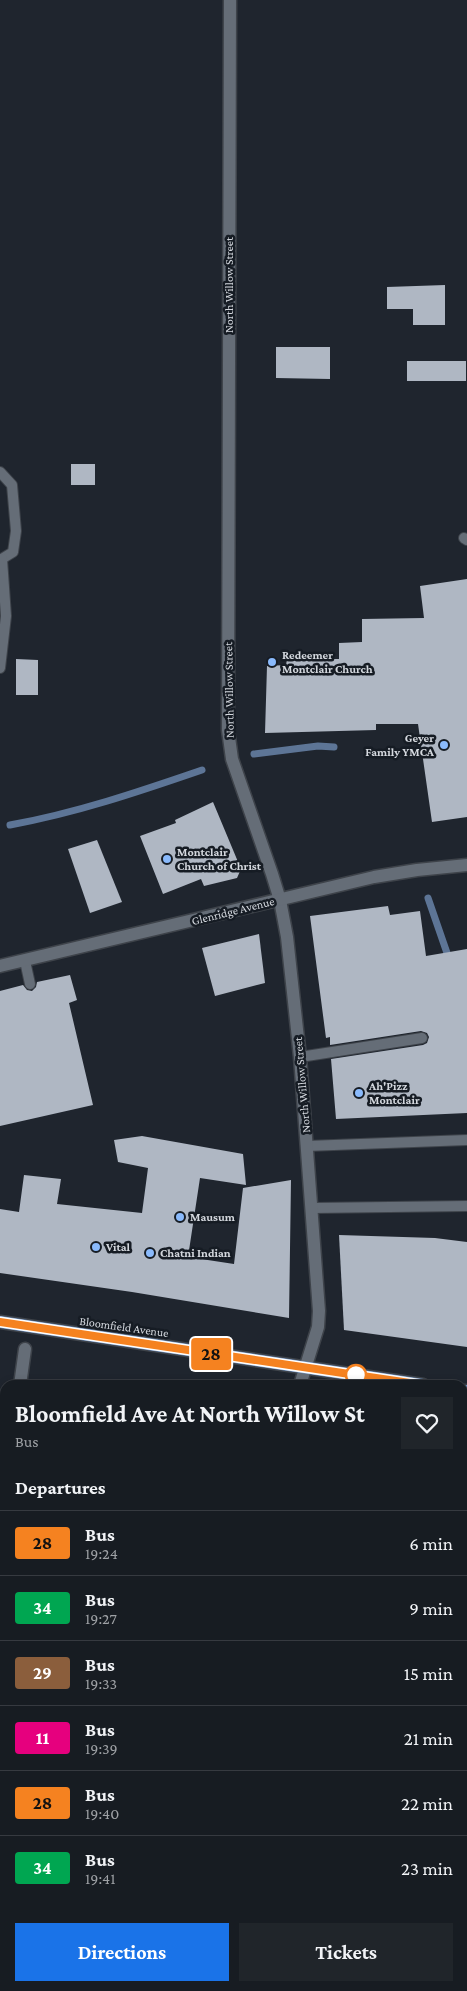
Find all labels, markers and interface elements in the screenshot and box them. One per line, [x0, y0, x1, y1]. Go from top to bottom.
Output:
street label: North Willow Street [222, 236, 236, 333]
street label: North Willow Street [221, 641, 237, 738]
place label: Redeemer Montclair Church [282, 648, 373, 676]
marker: Redeemer Montclair Church [266, 656, 278, 668]
place label: Geyer Family YMCA [365, 731, 435, 759]
marker: Geyer Family YMCA [438, 739, 450, 751]
place label: Montclair Church of Christ [177, 845, 262, 873]
marker: Montclair Church of Christ [161, 853, 173, 865]
street label: Glenridge Avenue [190, 894, 276, 928]
street label: North Willow Street [291, 1036, 313, 1133]
place label: Ah'Pizz Montclair [368, 1079, 420, 1107]
marker: Ah'Pizz Montclair [353, 1087, 365, 1099]
place label: Mausum [190, 1210, 236, 1224]
marker: Mausum [174, 1211, 186, 1223]
place label: Vital [105, 1240, 131, 1254]
marker: Vital [90, 1241, 102, 1253]
place label: Chatni Indian [160, 1246, 231, 1260]
marker: Chatni Indian [144, 1247, 156, 1259]
street label: Bloomfield Avenue [78, 1314, 170, 1340]
line badge: 28 [188, 1338, 234, 1370]
text: 28 [201, 1344, 221, 1364]
unlabelled marker [345, 1364, 367, 1386]
button: heart [401, 1397, 453, 1449]
text: Bloomfield Ave At North Willow St [15, 1400, 365, 1427]
text: Bus [15, 1433, 39, 1450]
text: Departures [15, 1477, 106, 1498]
text: Bus [85, 1524, 115, 1545]
text: 28 [33, 1533, 52, 1553]
text: 6 min [409, 1533, 453, 1554]
text: 19:24 [85, 1545, 118, 1562]
text: Bus [85, 1589, 115, 1610]
text: 34 [33, 1598, 52, 1618]
text: 9 min [409, 1598, 453, 1619]
text: 19:27 [85, 1610, 117, 1627]
text: Bus [85, 1654, 115, 1675]
text: 29 [33, 1663, 52, 1683]
text: 15 min [404, 1663, 453, 1684]
text: 19:33 [85, 1675, 117, 1692]
text: Bus [85, 1719, 115, 1740]
text: 11 [36, 1728, 49, 1748]
text: 21 min [404, 1728, 453, 1749]
text: 19:39 [85, 1740, 118, 1757]
text: Bus [85, 1784, 115, 1805]
text: 28 [33, 1793, 52, 1813]
text: 22 min [401, 1793, 453, 1814]
text: 19:40 [85, 1805, 119, 1822]
text: Bus [85, 1849, 115, 1870]
text: 34 [33, 1858, 52, 1878]
text: 23 min [401, 1858, 453, 1879]
text: 19:41 [85, 1870, 116, 1887]
button: Directions [15, 1923, 229, 1981]
button: Tickets [239, 1923, 453, 1981]

